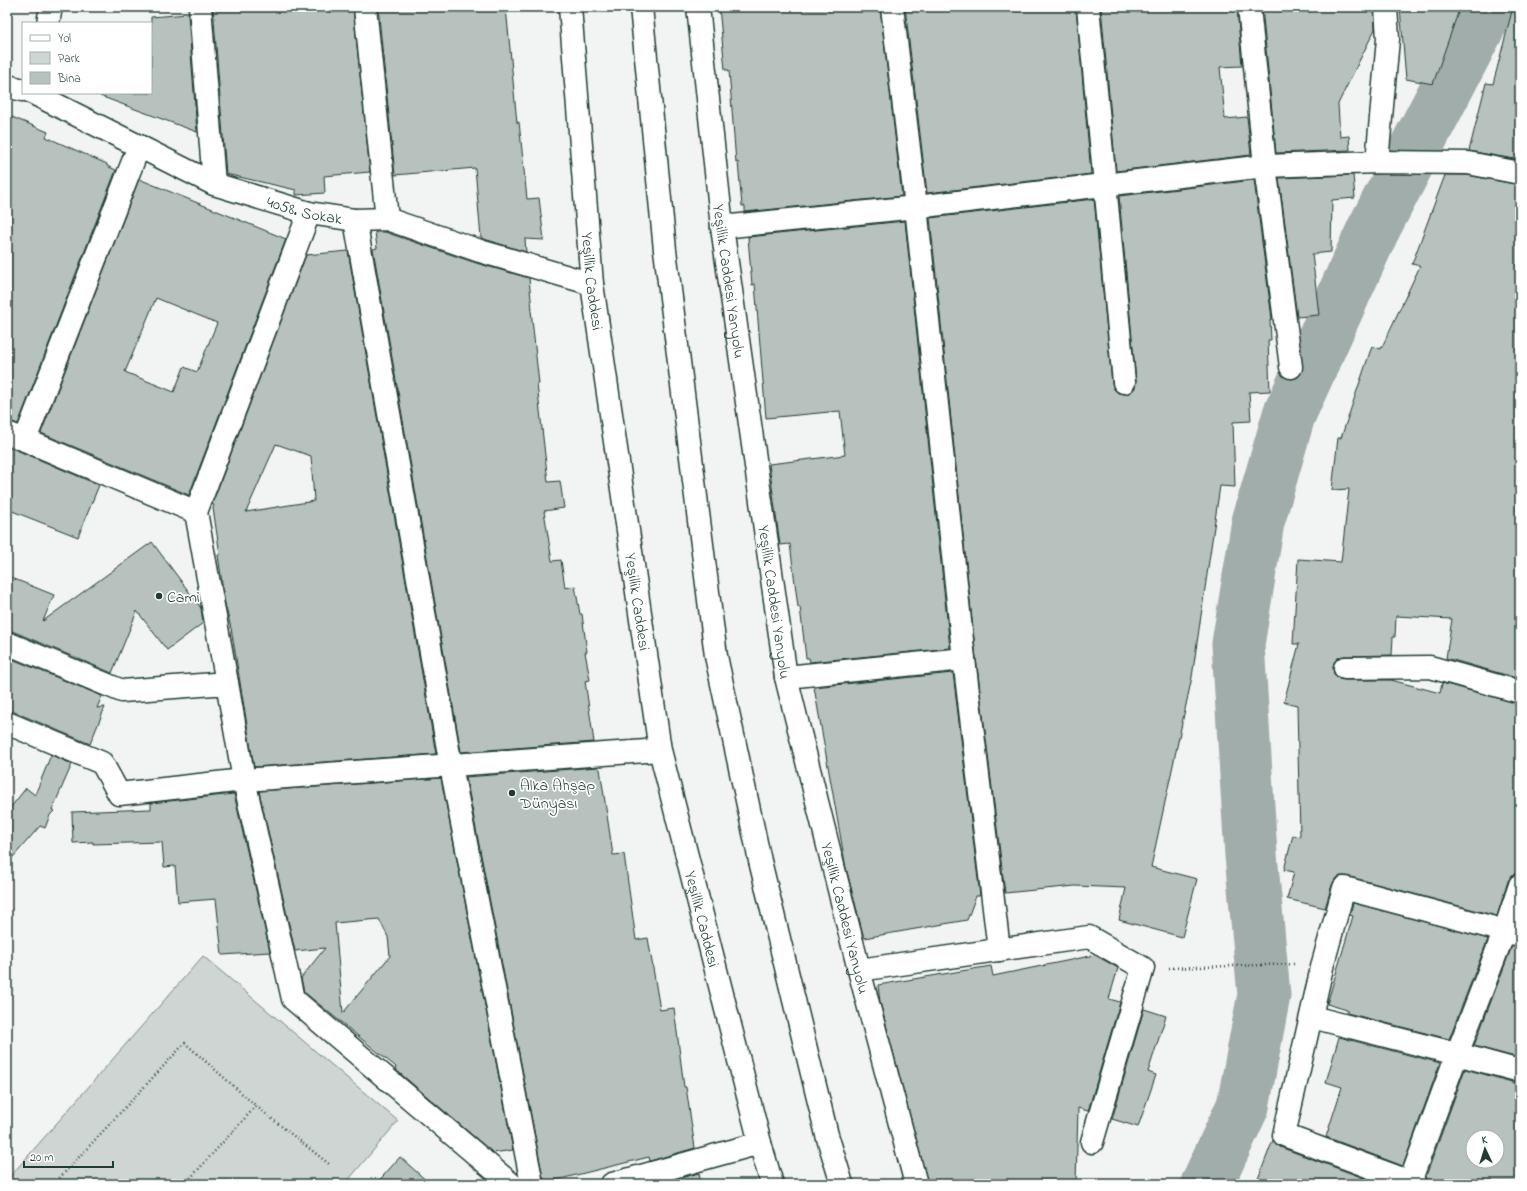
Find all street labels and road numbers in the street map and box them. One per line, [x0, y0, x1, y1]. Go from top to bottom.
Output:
street label: 4058. Sokak [264, 191, 345, 232]
street label: Yeşillik Caddesi Yanyolu [706, 203, 751, 360]
street label: Yeşillik Caddesi [574, 231, 609, 332]
street label: Yeşillik Caddesi Yanyolu [751, 524, 796, 681]
street label: Yeşillik Caddesi [617, 552, 655, 653]
street label: Yeşillik Caddesi Yanyolu [814, 840, 875, 997]
street label: Yeşillik Caddesi [677, 869, 725, 970]

